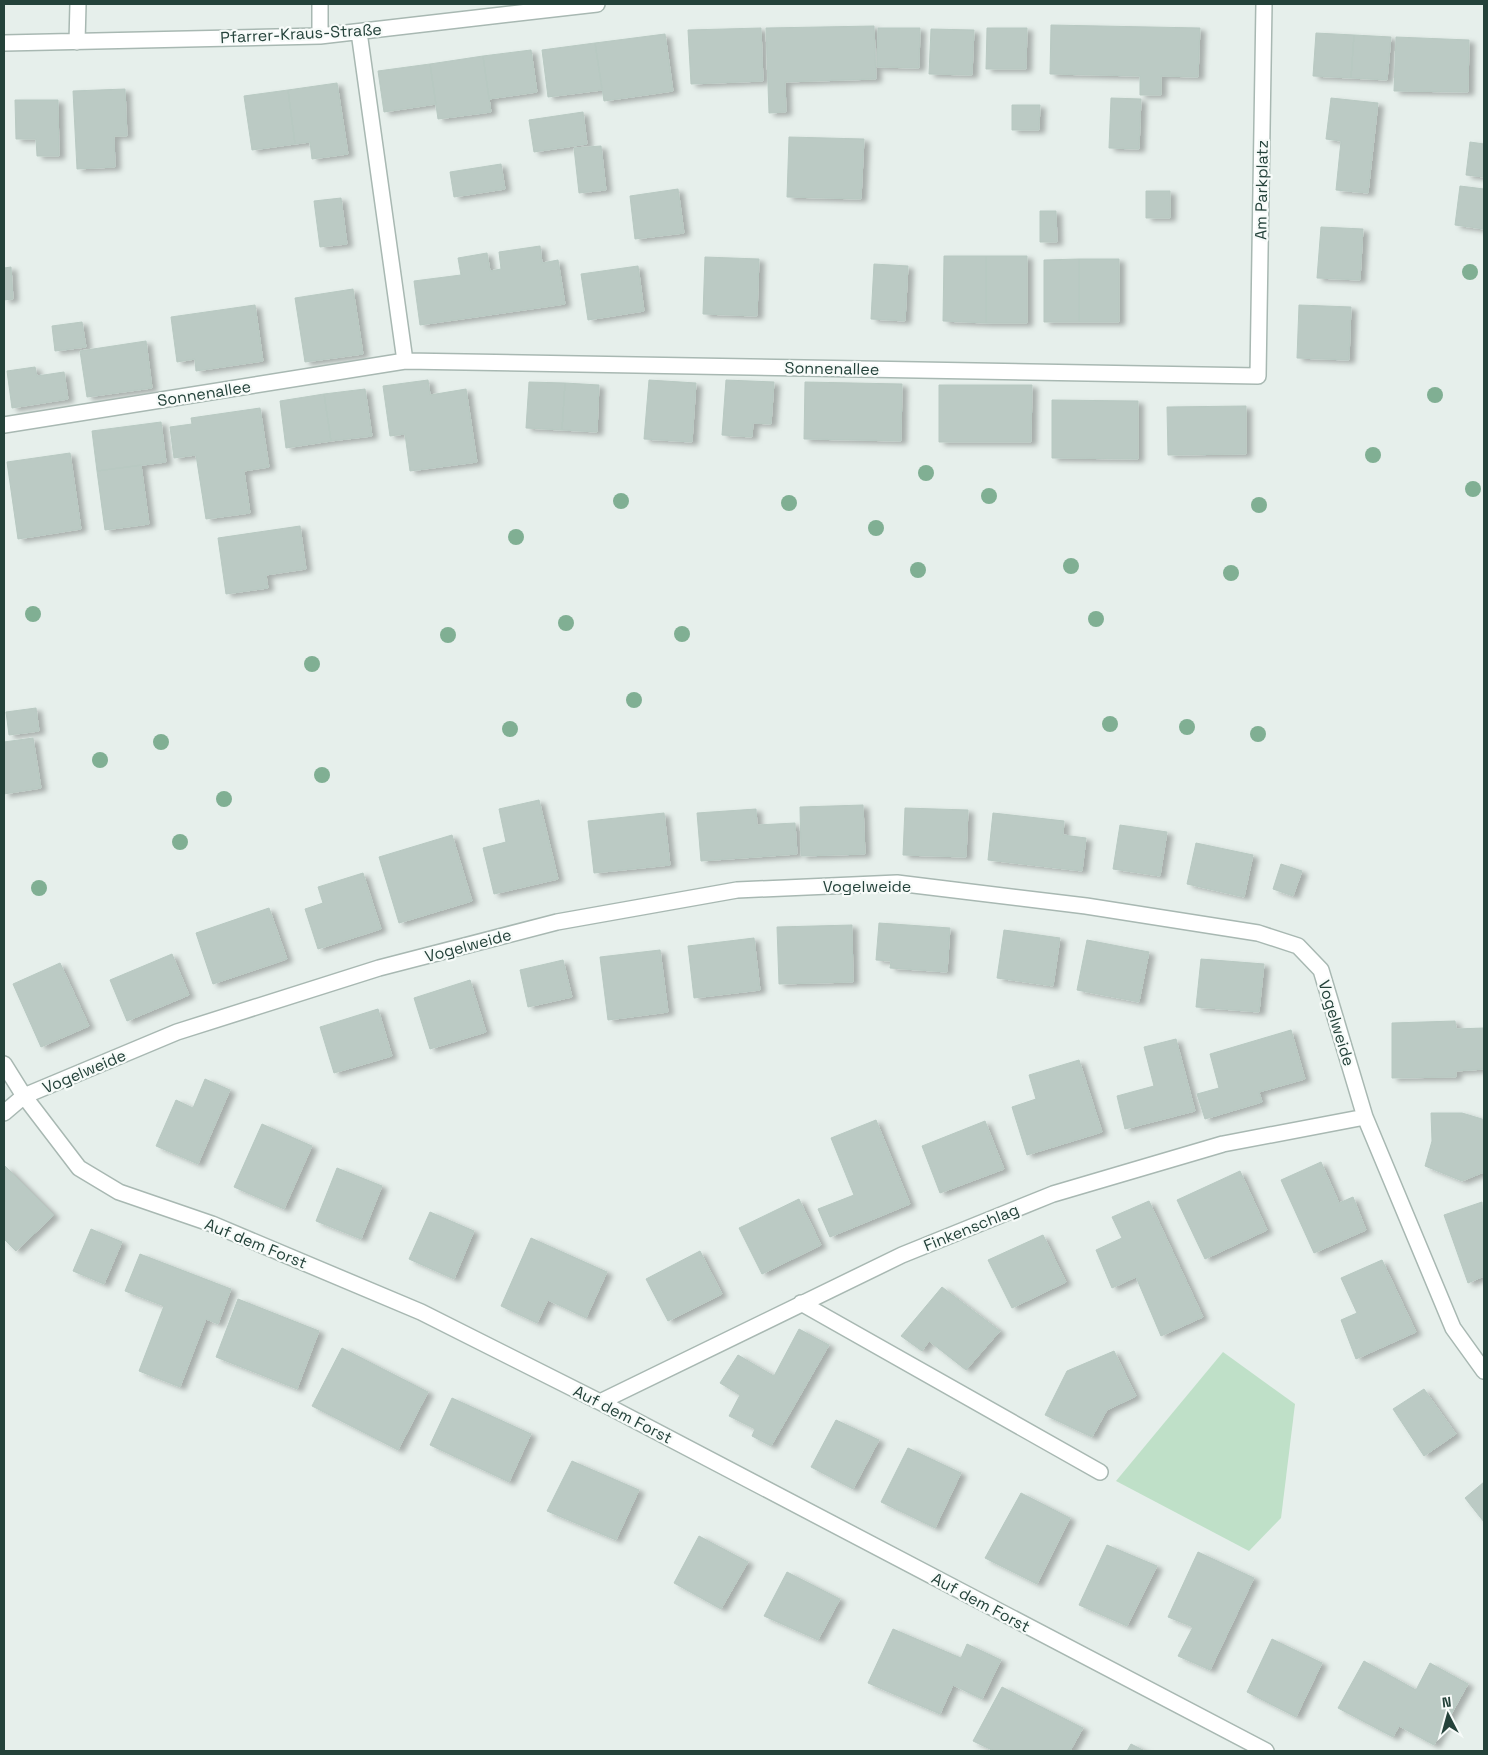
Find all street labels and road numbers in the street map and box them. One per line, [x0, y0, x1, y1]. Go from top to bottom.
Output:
street label: Pfarrer-Kraus-Straße [220, 19, 382, 48]
street label: Am Parkplatz [1250, 140, 1273, 240]
street label: Sonnenallee [785, 357, 879, 380]
street label: Sonnenallee [156, 376, 252, 411]
street label: Vogelweide [823, 876, 911, 897]
street label: Vogelweide [423, 924, 514, 967]
street label: Vogelweide [1314, 978, 1360, 1069]
street label: Vogelweide [39, 1044, 129, 1098]
street label: Finkenschlag [921, 1199, 1022, 1256]
street label: Auf dem Forst [202, 1213, 310, 1274]
street label: Auf dem Forst [570, 1380, 676, 1448]
street label: Auf dem Forst [928, 1568, 1034, 1637]

